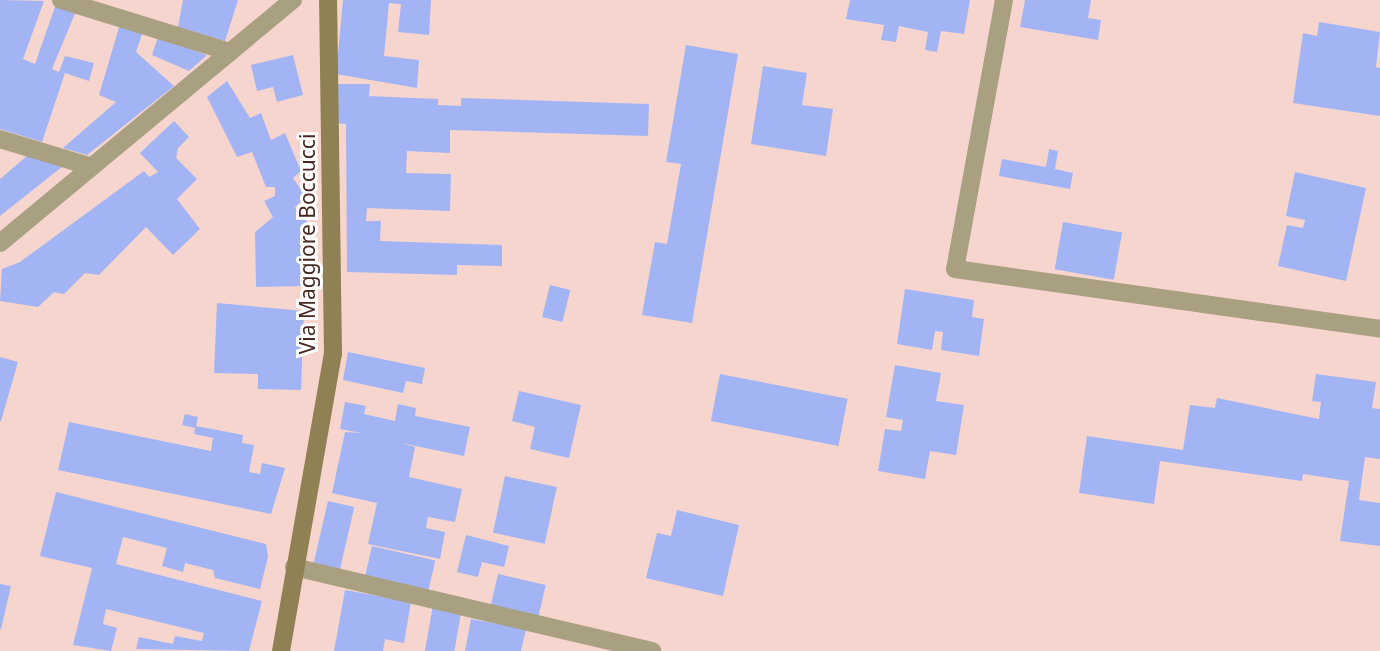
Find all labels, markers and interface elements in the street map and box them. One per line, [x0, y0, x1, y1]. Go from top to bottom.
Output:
street label: Via Maggiore Boccucci [294, 134, 320, 354]

